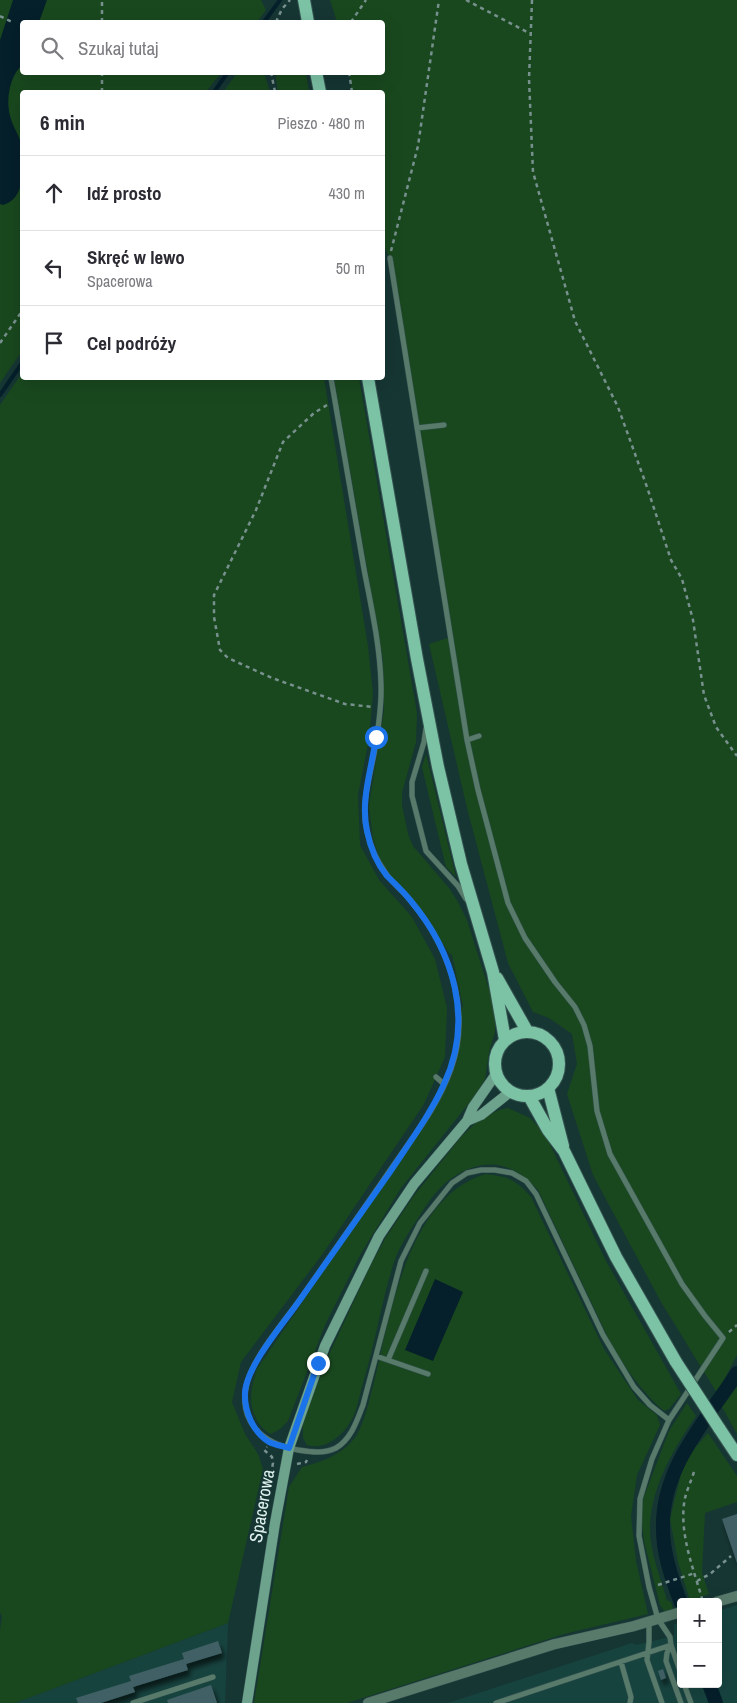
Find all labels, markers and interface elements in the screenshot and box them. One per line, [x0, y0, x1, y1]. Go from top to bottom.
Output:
search box [20, 20, 385, 75]
icon: search [38, 34, 66, 62]
text: Szukaj tutaj [78, 35, 159, 61]
text: 6 min [40, 108, 85, 137]
text: Pieszo · 480 m [277, 112, 365, 134]
icon: ahead [40, 179, 68, 207]
text: Idź prosto [87, 180, 161, 206]
text: 430 m [329, 182, 365, 204]
text: Skręć w lewo [87, 244, 185, 270]
icon: left [40, 254, 68, 282]
text: 50 m [336, 257, 365, 279]
text: Spacerowa [87, 270, 153, 292]
icon: arrive [40, 329, 68, 357]
text: Cel podróży [87, 330, 176, 356]
route start [365, 726, 388, 749]
route end [307, 1352, 330, 1375]
street label: Spacerowa [243, 1467, 280, 1544]
map controls [677, 1598, 722, 1688]
button: + [677, 1598, 722, 1643]
button: − [677, 1643, 722, 1688]

